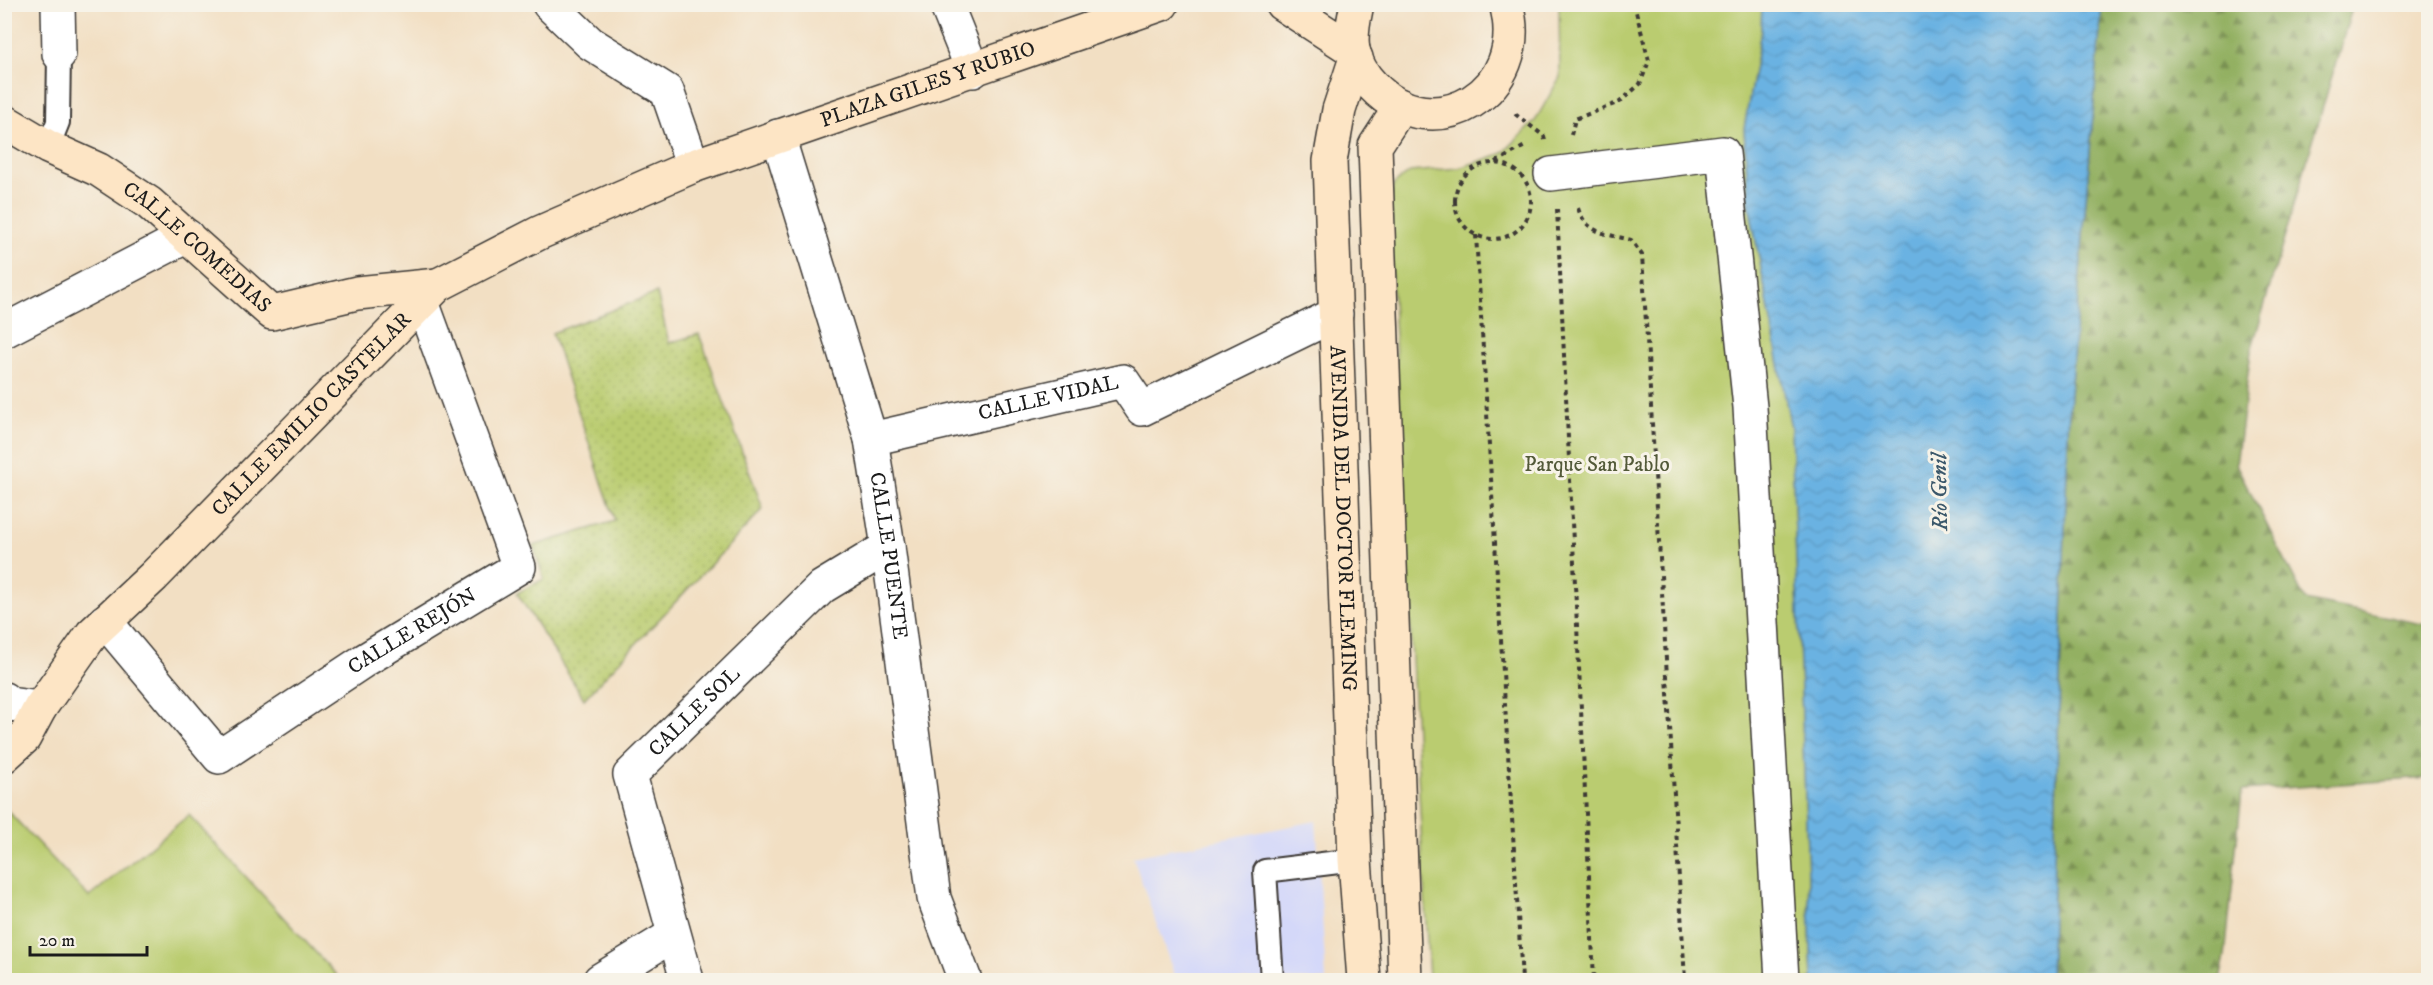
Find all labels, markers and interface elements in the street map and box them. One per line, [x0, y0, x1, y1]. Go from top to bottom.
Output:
street label: PLAZA GILES Y RUBIO [817, 36, 1039, 134]
street label: CALLE COMEDIAS [118, 176, 276, 319]
street label: CALLE EMILIO CASTELAR [206, 307, 417, 522]
street label: AVENIDA DEL DOCTOR FLEMING [1324, 345, 1362, 692]
street label: CALLE VIDAL [976, 369, 1121, 427]
water label: Río Genil [1926, 451, 1954, 532]
park label: Parque San Pablo [1524, 452, 1670, 478]
street label: CALLE PUENTE [863, 470, 913, 641]
street label: CALLE REJÓN [343, 583, 481, 681]
street label: CALLE SOL [643, 661, 746, 762]
scale bar [30, 919, 147, 957]
text: 20 m [39, 930, 75, 952]

